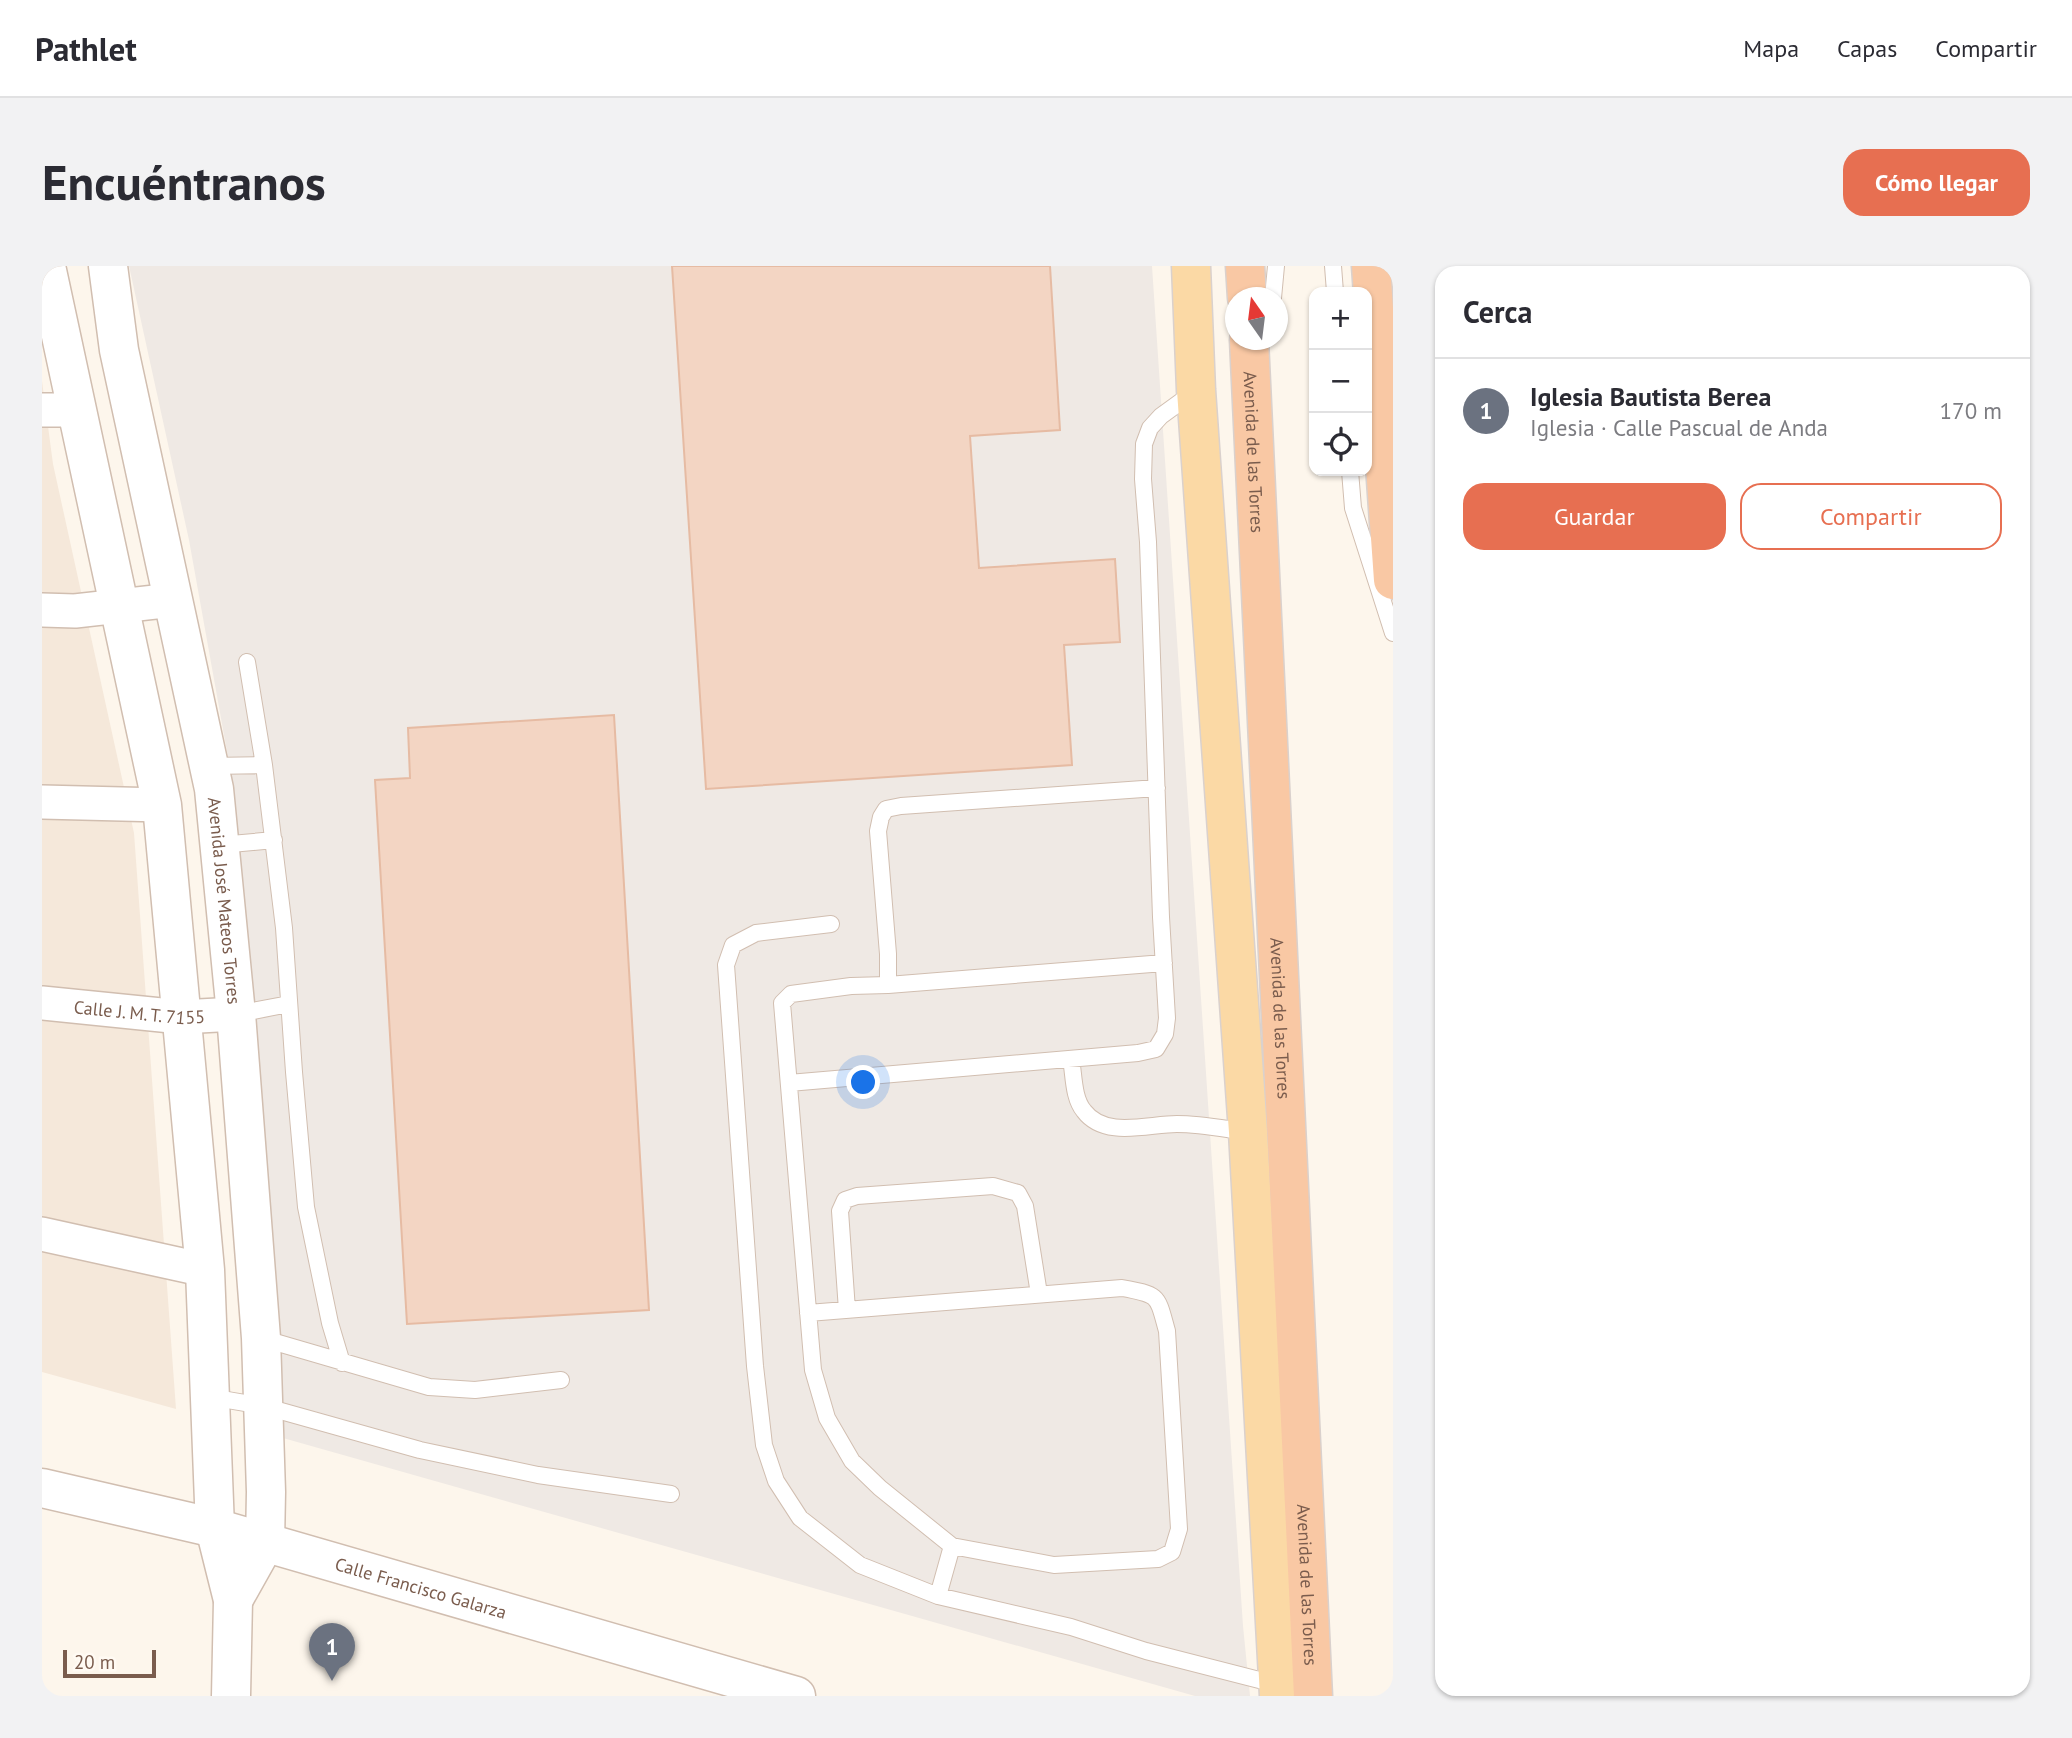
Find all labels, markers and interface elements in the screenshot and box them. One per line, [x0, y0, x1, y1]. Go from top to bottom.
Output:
text: Pathlet [35, 27, 137, 70]
text: Mapa [1743, 33, 1799, 64]
text: Capas [1837, 33, 1897, 64]
text: Compartir [1935, 33, 2037, 64]
button: Cómo llegar [1843, 149, 2030, 216]
text: Encuéntranos [42, 150, 326, 214]
north arrow [1225, 287, 1288, 350]
map controls [1309, 287, 1372, 476]
button: + [1309, 287, 1372, 350]
text: Cerca [1463, 292, 1532, 331]
button: − [1309, 350, 1372, 413]
street label: Avenida de las Torres [1239, 371, 1270, 533]
text: Iglesia Bautista Berea [1530, 380, 1771, 413]
text: 1 [1479, 396, 1493, 425]
text: 170 m [1940, 396, 2002, 425]
button: locate [1309, 413, 1372, 476]
text: Iglesia · Calle Pascual de Anda [1530, 413, 1828, 442]
button: Guardar [1463, 483, 1726, 550]
button: Compartir [1740, 483, 2002, 550]
street label: Avenida José Mateos Torres [203, 796, 246, 1005]
street label: Avenida de las Torres [1266, 937, 1296, 1100]
street label: Calle J. M. T. 7155 [73, 995, 206, 1029]
your location [846, 1065, 880, 1099]
street label: Avenida de las Torres [1292, 1503, 1323, 1666]
street label: Calle Francisco Galarza [332, 1552, 510, 1623]
pin: 1 [309, 1623, 355, 1681]
scale bar [63, 1647, 156, 1679]
text: 20 m [74, 1650, 115, 1674]

